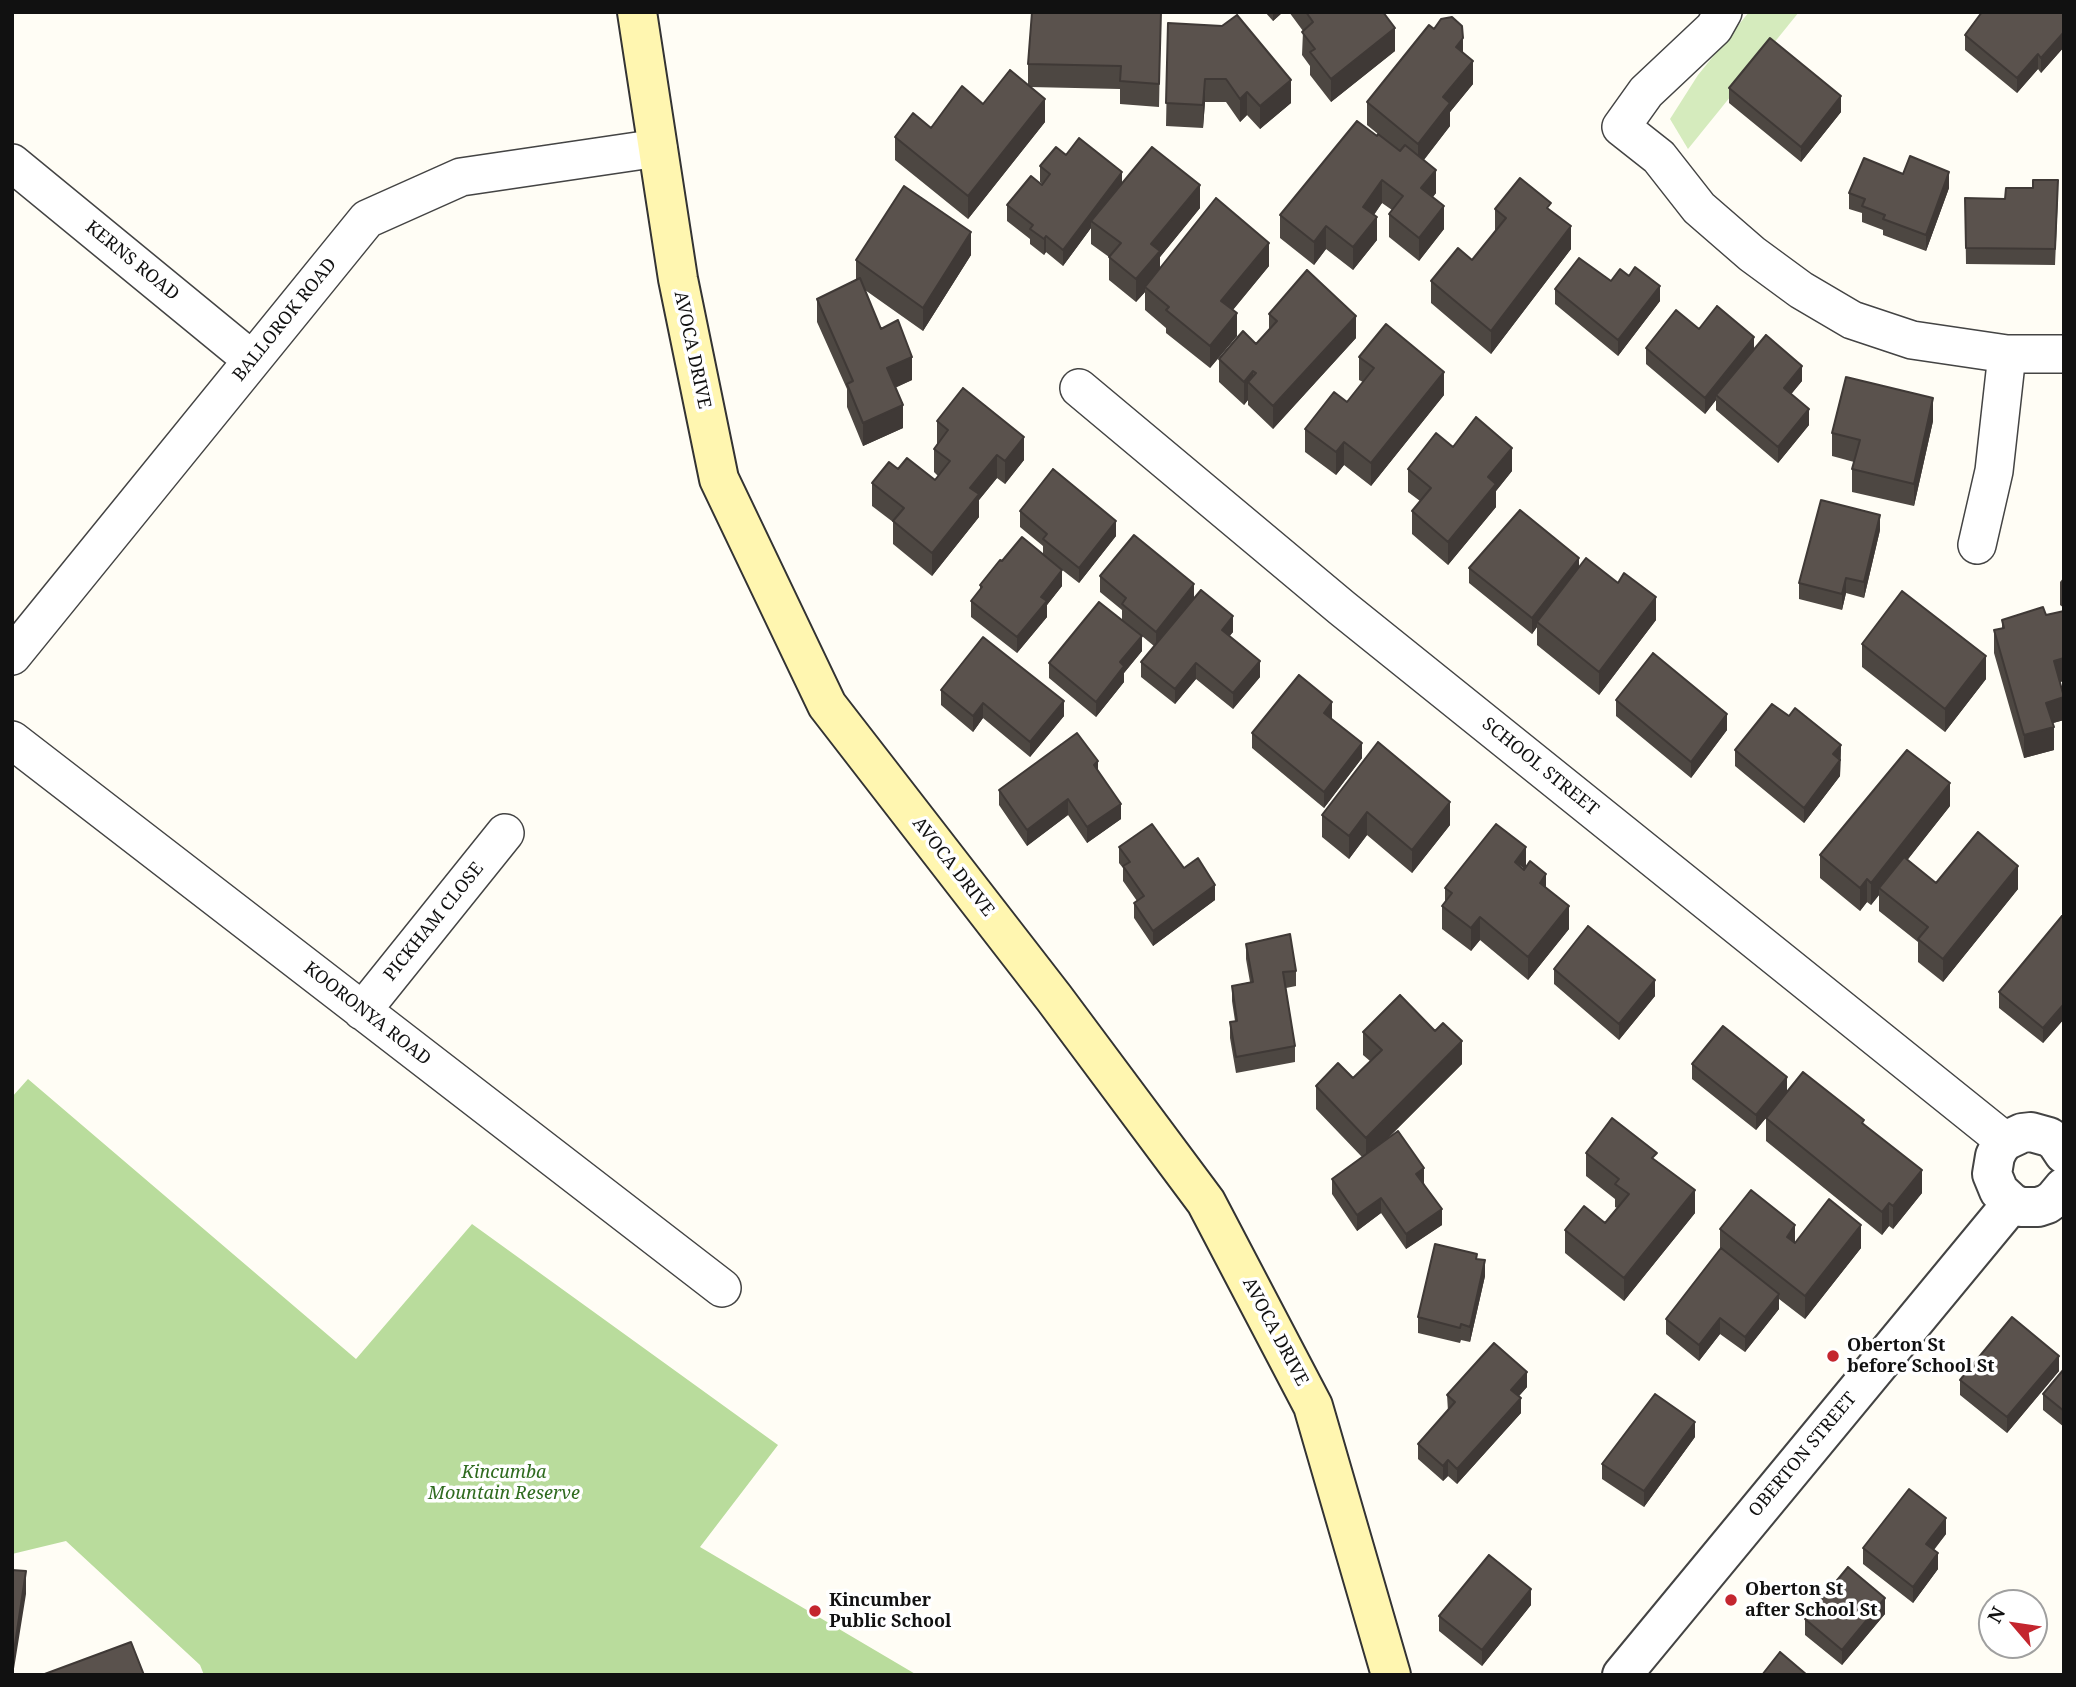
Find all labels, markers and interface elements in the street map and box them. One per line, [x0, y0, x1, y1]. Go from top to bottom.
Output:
street label: KERNS ROAD [81, 217, 183, 305]
street label: BALLOROK ROAD [229, 254, 341, 386]
street label: AVOCA DRIVE [669, 289, 715, 411]
street label: SCHOOL STREET [1477, 713, 1603, 821]
street label: AVOCA DRIVE [908, 813, 998, 921]
street label: PICKHAM CLOSE [380, 858, 488, 986]
street label: KOORONYA ROAD [299, 958, 435, 1070]
street label: AVOCA DRIVE [1237, 1274, 1313, 1390]
place label: Oberton St before School St [1847, 1335, 1994, 1378]
marker: Oberton St before School St [1825, 1348, 1841, 1364]
street label: OBERTON STREET [1745, 1388, 1861, 1522]
park label: Kincumba Mountain Reserve [428, 1462, 580, 1504]
place label: Oberton St after School St [1745, 1579, 1878, 1622]
north arrow [1978, 1589, 2048, 1659]
place label: Kincumber Public School [829, 1590, 951, 1632]
marker: Oberton St after School St [1723, 1592, 1739, 1608]
text: N [1981, 1602, 2011, 1628]
marker: Kincumber Public School [807, 1603, 823, 1619]

